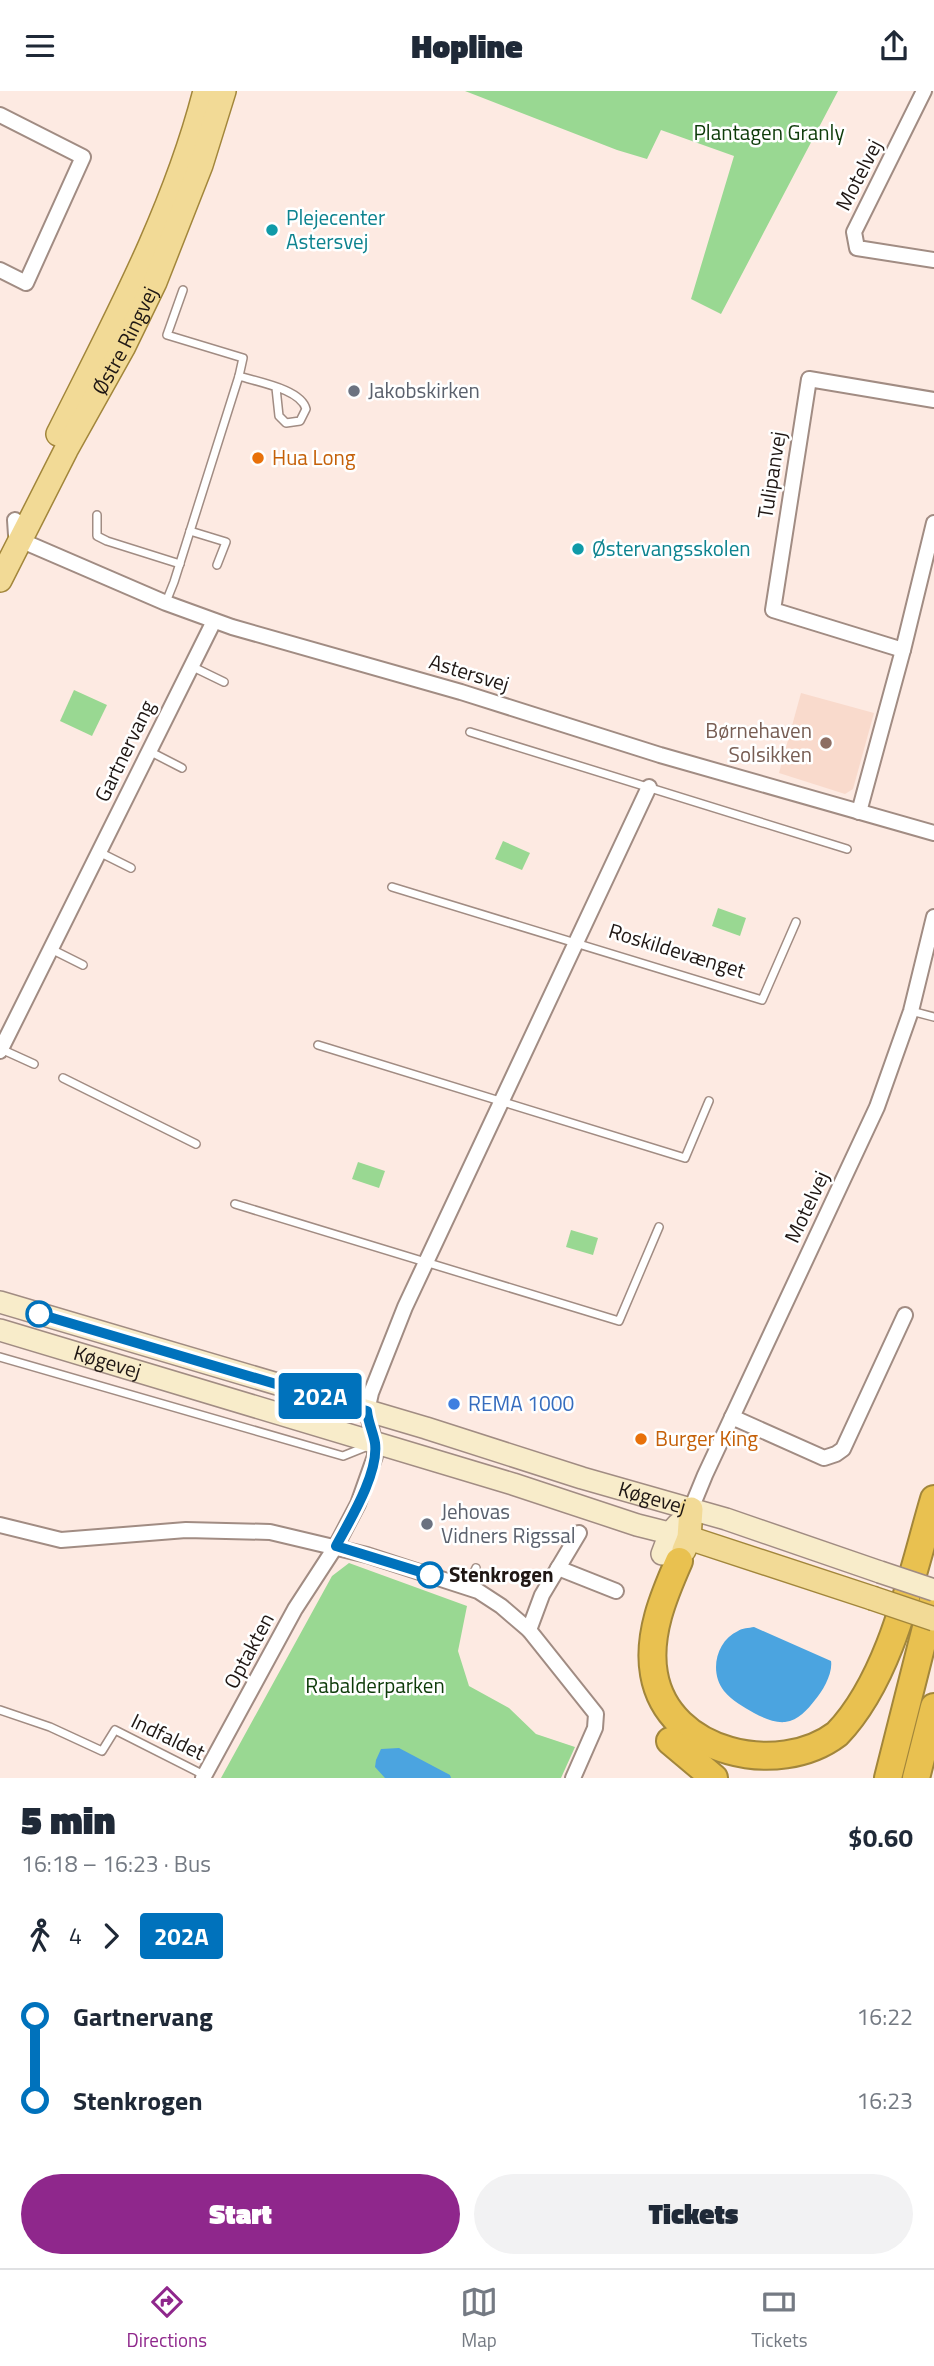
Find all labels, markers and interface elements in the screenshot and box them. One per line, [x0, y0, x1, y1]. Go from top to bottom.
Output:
text: Hopline [411, 22, 523, 70]
icon: menu [21, 27, 59, 65]
icon: share [875, 27, 913, 65]
park label: Plantagen Granly [693, 116, 845, 148]
street label: Motelvej [826, 133, 890, 216]
place label: Plejecenter Astersvej [286, 201, 385, 257]
marker: Plejecenter Astersvej [264, 222, 280, 238]
street label: Østre Ringvej [83, 281, 165, 400]
place label: Jakobskirken [368, 374, 480, 406]
marker: Jakobskirken [346, 383, 362, 399]
street label: Tulipanvej [748, 429, 794, 521]
place label: Hua Long [272, 441, 356, 473]
marker: Hua Long [250, 450, 266, 466]
place label: Østervangsskolen [592, 532, 751, 564]
marker: Østervangsskolen [570, 541, 586, 557]
street label: Astersvej [425, 645, 513, 699]
street label: Gartnervang [86, 694, 163, 807]
place label: Børnehaven Solsikken [705, 714, 812, 770]
marker: Børnehaven Solsikken [818, 735, 834, 751]
street label: Roskildevænget [605, 914, 750, 986]
street label: Motelvej [775, 1165, 837, 1248]
unlabelled marker [26, 1301, 52, 1327]
street label: Køgevej [70, 1336, 145, 1387]
line badge: 202A [271, 1373, 369, 1419]
text: 202A [293, 1378, 347, 1414]
place label: REMA 1000 [468, 1387, 574, 1419]
marker: REMA 1000 [446, 1396, 462, 1412]
place label: Burger King [655, 1422, 758, 1454]
marker: Burger King [633, 1431, 649, 1447]
street label: Køgevej [615, 1472, 690, 1522]
place label: Jehovas Vidners Rigssal [441, 1495, 576, 1551]
marker: Jehovas Vidners Rigssal [419, 1516, 435, 1532]
place label: Stenkrogen [449, 1558, 554, 1590]
marker: Stenkrogen [417, 1562, 443, 1588]
street label: Optakten [215, 1607, 282, 1694]
park label: Rabalderparken [305, 1669, 445, 1701]
street label: Indfaldet [126, 1704, 211, 1768]
text: 5 min [21, 1791, 115, 1849]
text: $0.60 [848, 1818, 913, 1857]
text: 16:18 – 16:23 · Bus [21, 1846, 211, 1881]
icon: walk [21, 1917, 59, 1955]
icon: forward [92, 1917, 130, 1955]
text: 4 [69, 1918, 82, 1953]
text: 202A [154, 1918, 209, 1954]
text: Gartnervang [73, 1997, 213, 2036]
text: 16:22 [856, 1999, 913, 2034]
text: Stenkrogen [73, 2081, 203, 2120]
text: 16:23 [856, 2083, 913, 2118]
button: Start [21, 2174, 460, 2254]
button: Tickets [474, 2174, 913, 2254]
tab: Directions [127, 2283, 207, 2354]
tab: Map [460, 2283, 498, 2354]
tab: Tickets [751, 2283, 807, 2354]

